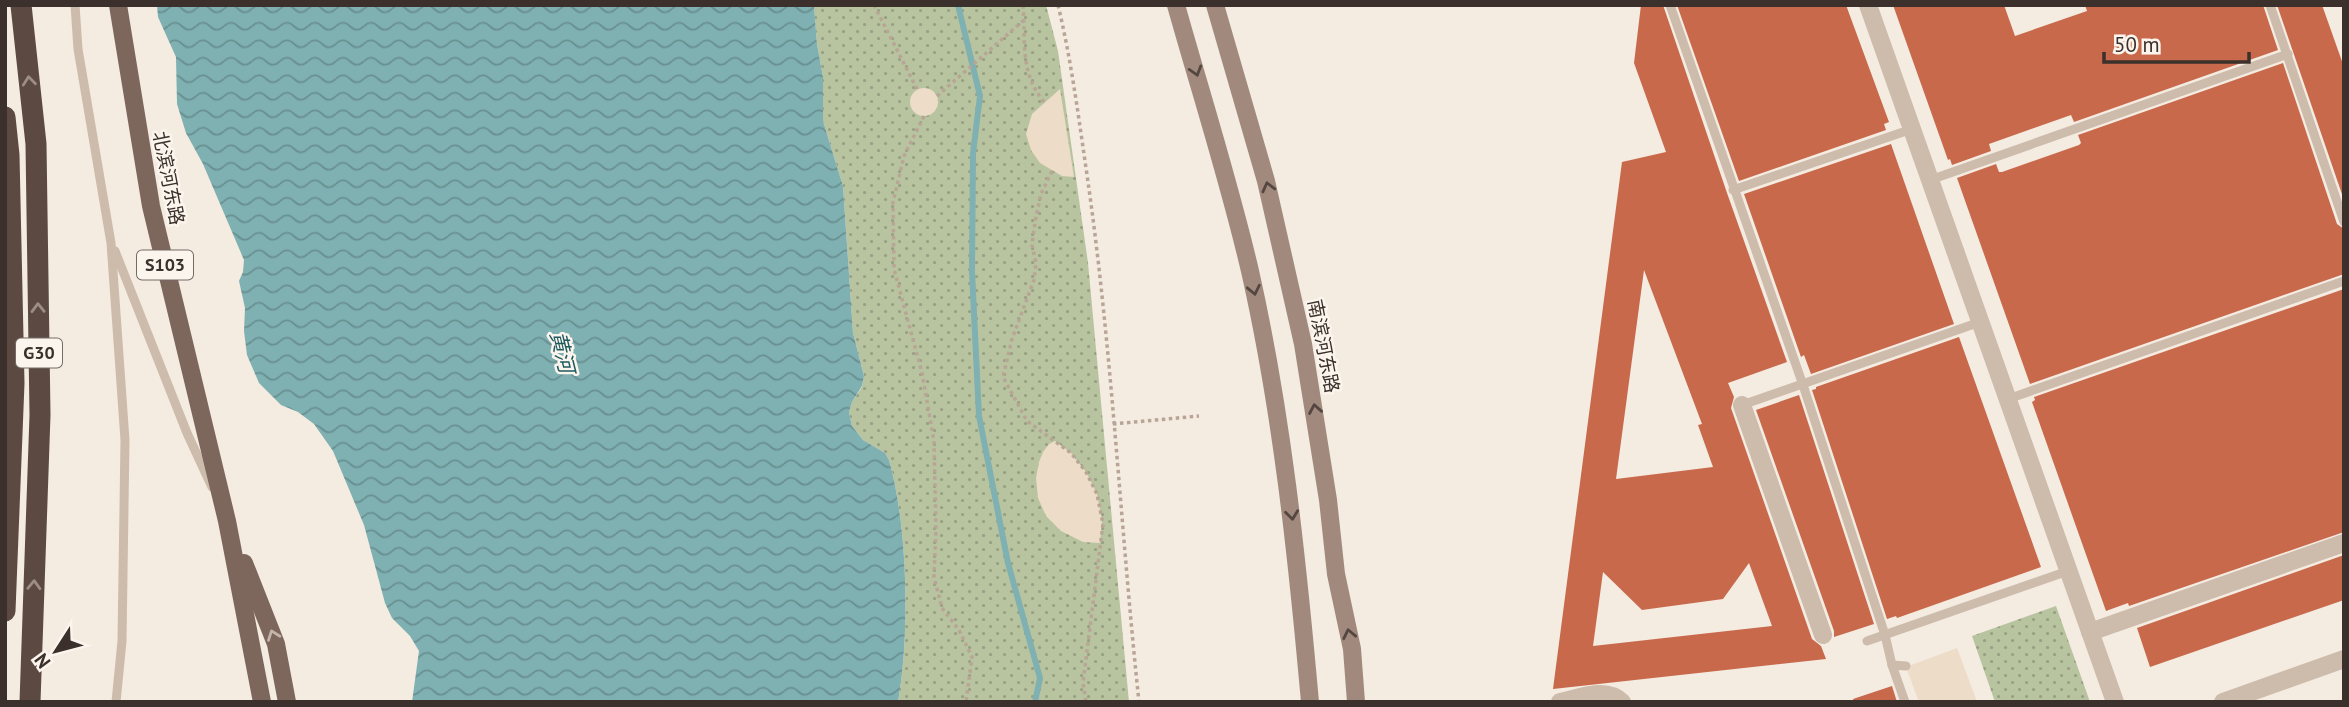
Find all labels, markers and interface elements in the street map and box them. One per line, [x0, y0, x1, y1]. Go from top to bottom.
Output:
scale bar [2104, 21, 2249, 65]
text: 50 m [2114, 31, 2160, 58]
one-way arrow [1187, 64, 1202, 76]
one-way arrow [22, 75, 37, 87]
street label: 北滨河东路 [148, 129, 190, 227]
one-way arrow [1262, 181, 1276, 193]
road number: S103 [137, 250, 193, 279]
one-way arrow [1245, 284, 1260, 296]
street label: 南滨河东路 [1303, 297, 1345, 395]
one-way arrow [31, 302, 46, 313]
water label: 黄河 [544, 328, 582, 379]
road number: G30 [16, 338, 62, 368]
one-way arrow [1308, 403, 1323, 415]
one-way arrow [1285, 509, 1300, 520]
one-way arrow [26, 579, 42, 589]
north arrow [21, 616, 91, 686]
one-way arrow [1342, 628, 1357, 640]
one-way arrow [267, 630, 281, 642]
text: N [29, 649, 56, 673]

